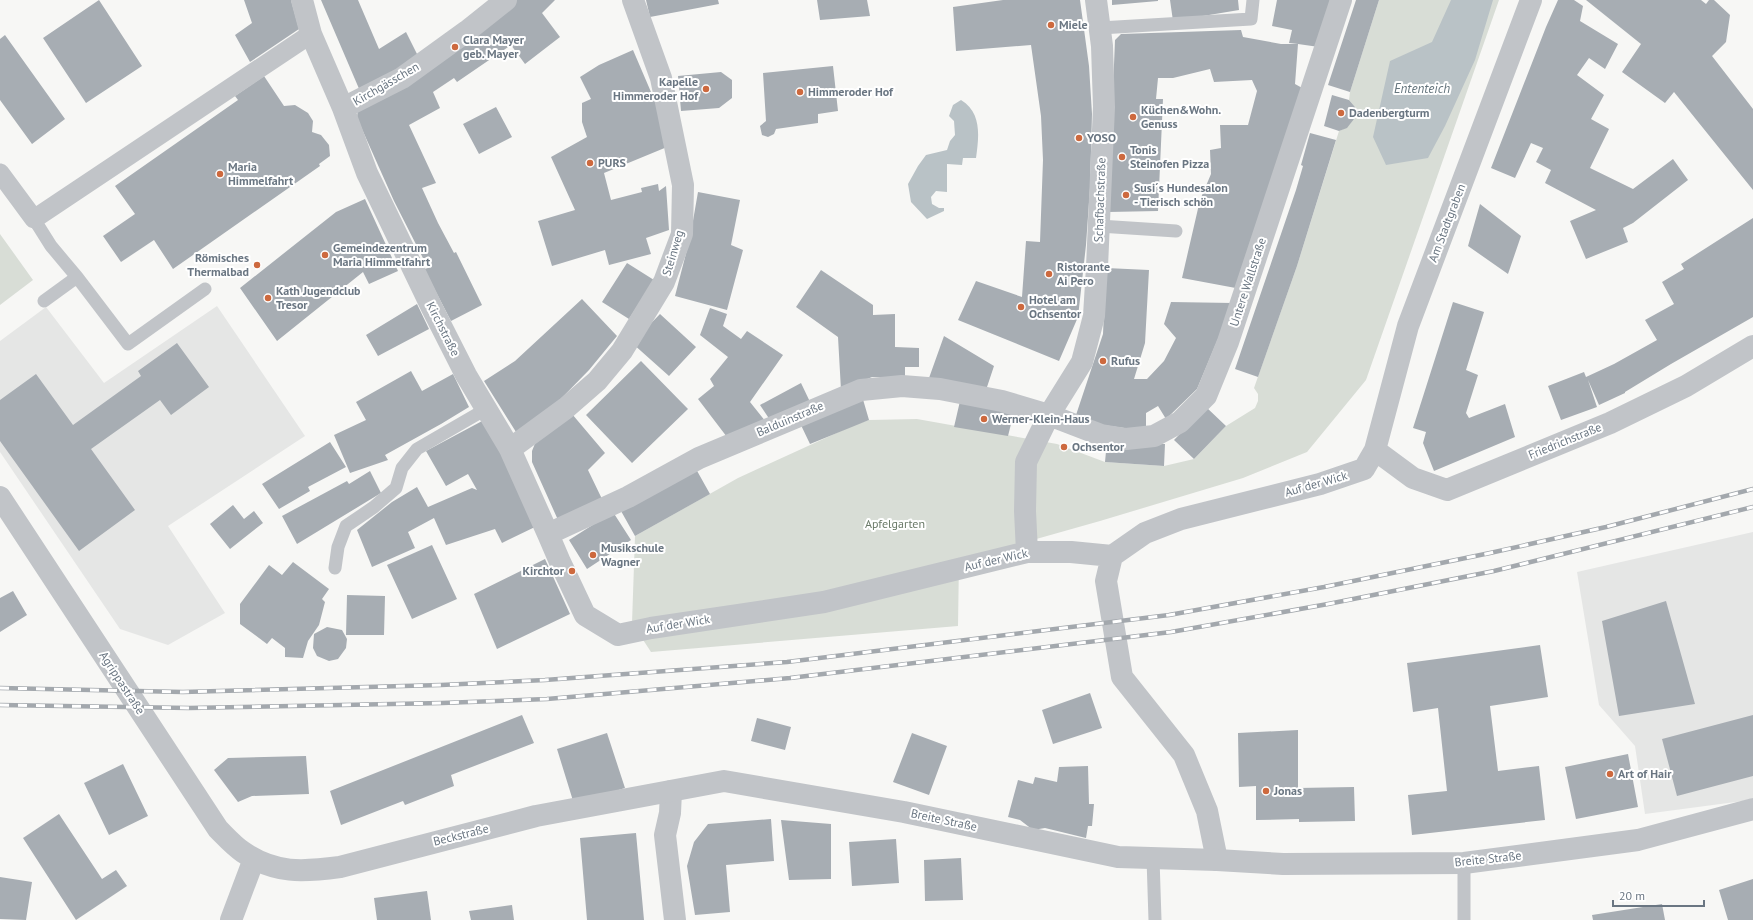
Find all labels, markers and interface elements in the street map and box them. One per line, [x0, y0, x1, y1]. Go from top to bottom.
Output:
place label: Miele [1059, 17, 1088, 32]
marker: Miele [1046, 20, 1056, 30]
place label: Clara Mayer geb. Mayer [463, 32, 525, 61]
marker: Clara Mayer geb. Mayer [450, 42, 460, 52]
street label: Kirchgässchen [350, 59, 421, 108]
place label: Kapelle Himmeroder Hof [613, 74, 699, 103]
water label: Ententeich [1394, 80, 1450, 97]
marker: Kapelle Himmeroder Hof [701, 84, 711, 94]
place label: Himmeroder Hof [808, 84, 894, 99]
marker: Himmeroder Hof [795, 87, 805, 97]
place label: Küchen&Wohn. Genuss [1141, 102, 1221, 131]
place label: Dadenbergturm [1349, 105, 1430, 120]
marker: Dadenbergturm [1336, 108, 1346, 118]
marker: Küchen&Wohn. Genuss [1128, 112, 1138, 122]
place label: YOSO [1086, 130, 1116, 145]
marker: YOSO [1074, 133, 1084, 143]
place label: Tonis Steinofen Pizza [1130, 142, 1209, 171]
marker: Tonis Steinofen Pizza [1117, 152, 1127, 162]
place label: PURS [598, 155, 626, 170]
street label: Schafbachstraße [1091, 157, 1108, 243]
marker: PURS [585, 158, 595, 168]
place label: Maria Himmelfahrt [228, 159, 294, 188]
marker: Maria Himmelfahrt [215, 169, 225, 179]
place label: Susi´s Hundesalon - Tierisch schön [1134, 180, 1228, 209]
street label: Am Stadtgraben [1425, 182, 1468, 264]
marker: Susi´s Hundesalon - Tierisch schön [1121, 190, 1131, 200]
street label: Steinweg [658, 228, 687, 278]
street label: Untere Wallstraße [1226, 236, 1269, 328]
place label: Gemeindezentrum Maria Himmelfahrt [333, 240, 431, 269]
place label: Römisches Thermalbad [187, 250, 249, 279]
marker: Gemeindezentrum Maria Himmelfahrt [320, 250, 330, 260]
place label: Ristorante Ai Pero [1057, 259, 1110, 288]
marker: Römisches Thermalbad [252, 260, 262, 270]
marker: Ristorante Ai Pero [1044, 269, 1054, 279]
place label: Kath Jugendclub Tresor [276, 283, 361, 312]
place label: Hotel am Ochsentor [1029, 292, 1082, 321]
marker: Kath Jugendclub Tresor [263, 293, 273, 303]
street label: Kirchstraße [423, 299, 464, 358]
marker: Hotel am Ochsentor [1016, 302, 1026, 312]
place label: Rufus [1111, 353, 1140, 368]
marker: Rufus [1098, 356, 1108, 366]
street label: Balduinstraße [754, 398, 826, 439]
place label: Werner-Klein-Haus [992, 411, 1090, 426]
marker: Werner-Klein-Haus [979, 414, 989, 424]
street label: Friedrichstraße [1526, 419, 1604, 462]
place label: Ochsentor [1072, 439, 1125, 454]
marker: Ochsentor [1059, 442, 1069, 452]
street label: Auf der Wick [1283, 467, 1349, 500]
park label: Apfelgarten [865, 516, 925, 531]
place label: Musikschule Wagner [601, 540, 664, 569]
street label: Auf der Wick [963, 545, 1029, 574]
marker: Musikschule Wagner [588, 550, 598, 560]
place label: Kirchtor [523, 563, 565, 578]
marker: Kirchtor [567, 566, 577, 576]
street label: Auf der Wick [645, 611, 711, 636]
street label: Agrippastraße [97, 648, 148, 717]
place label: Art of Hair [1618, 766, 1672, 781]
marker: Art of Hair [1605, 769, 1615, 779]
place label: Jonas [1273, 783, 1302, 798]
marker: Jonas [1261, 786, 1271, 796]
street label: Breite Straße [910, 805, 979, 834]
street label: Beckstraße [432, 820, 490, 849]
street label: Breite Straße [1454, 848, 1522, 869]
scale bar [1613, 882, 1704, 908]
text: 20 m [1619, 888, 1645, 903]

